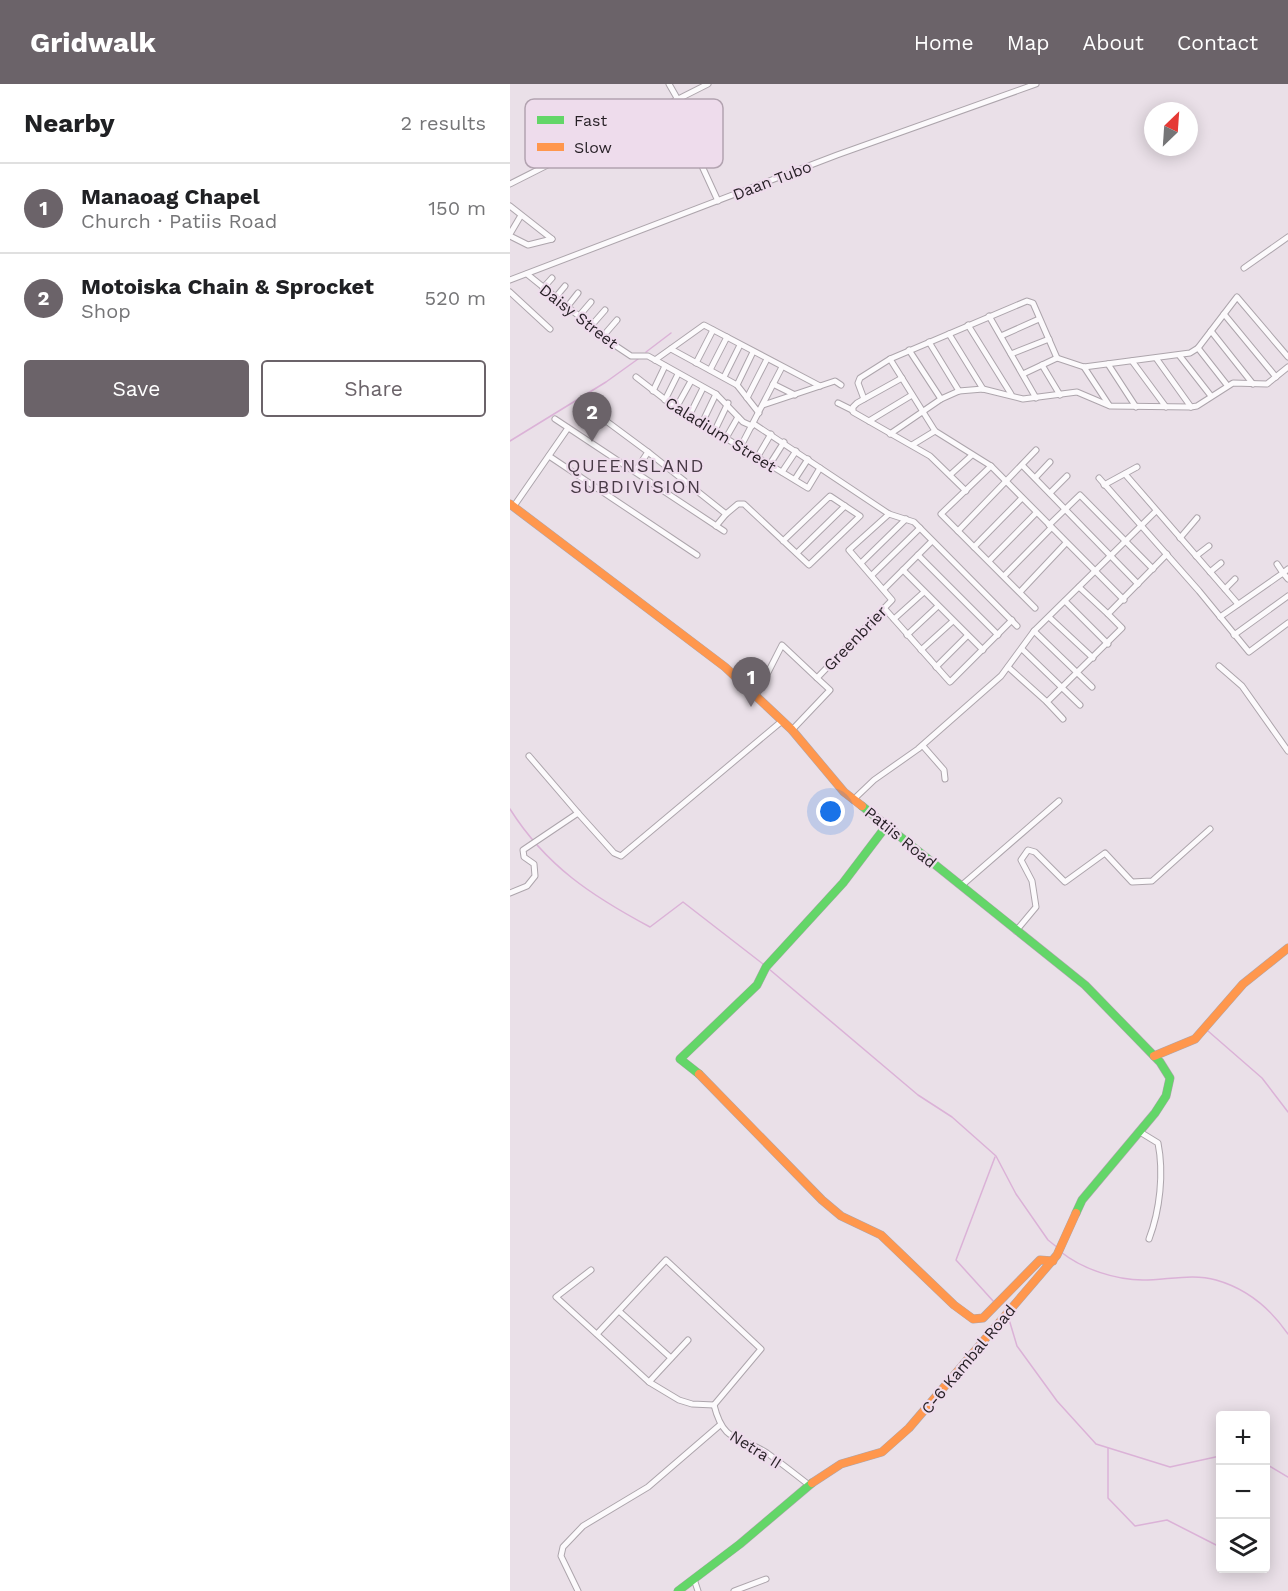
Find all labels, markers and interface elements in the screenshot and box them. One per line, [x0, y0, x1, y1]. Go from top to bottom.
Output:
text: Gridwalk [30, 26, 156, 59]
text: Home [914, 30, 974, 55]
text: Map [1007, 30, 1050, 55]
text: About [1083, 30, 1144, 55]
text: Contact [1177, 30, 1258, 55]
legend [525, 99, 723, 168]
north arrow [1144, 102, 1198, 156]
text: Nearby [24, 108, 115, 138]
text: 2 results [401, 111, 486, 135]
text: Fast [574, 111, 607, 130]
text: Slow [574, 138, 612, 157]
street label: Daan Tubo [730, 157, 814, 204]
text: Manaoag Chapel [81, 184, 260, 209]
text: 1 [39, 196, 48, 220]
text: 150 m [428, 196, 486, 220]
text: Church · Patiis Road [81, 209, 277, 233]
text: Motoiska Chain & Sprocket [81, 274, 374, 299]
street label: Daisy Street [536, 280, 622, 353]
text: 2 [38, 286, 49, 310]
text: 520 m [424, 286, 486, 310]
text: Shop [81, 299, 131, 323]
button: Save [24, 360, 249, 417]
button: Share [261, 360, 486, 417]
pin: 2 [572, 392, 611, 442]
street label: Caladium Street [662, 393, 780, 476]
district label: QUEENSLAND SUBDIVISION [567, 455, 705, 497]
street label: Greenbrier [820, 602, 891, 675]
pin: 1 [732, 658, 770, 707]
your location [816, 797, 845, 826]
street label: Patiis Road [861, 803, 940, 872]
street label: C-6 Kambal Road [917, 1301, 1020, 1418]
map controls [1216, 1411, 1270, 1573]
button: + [1216, 1411, 1270, 1465]
street label: Netra II [726, 1426, 785, 1473]
button: − [1216, 1465, 1270, 1519]
button: layers [1216, 1519, 1270, 1573]

